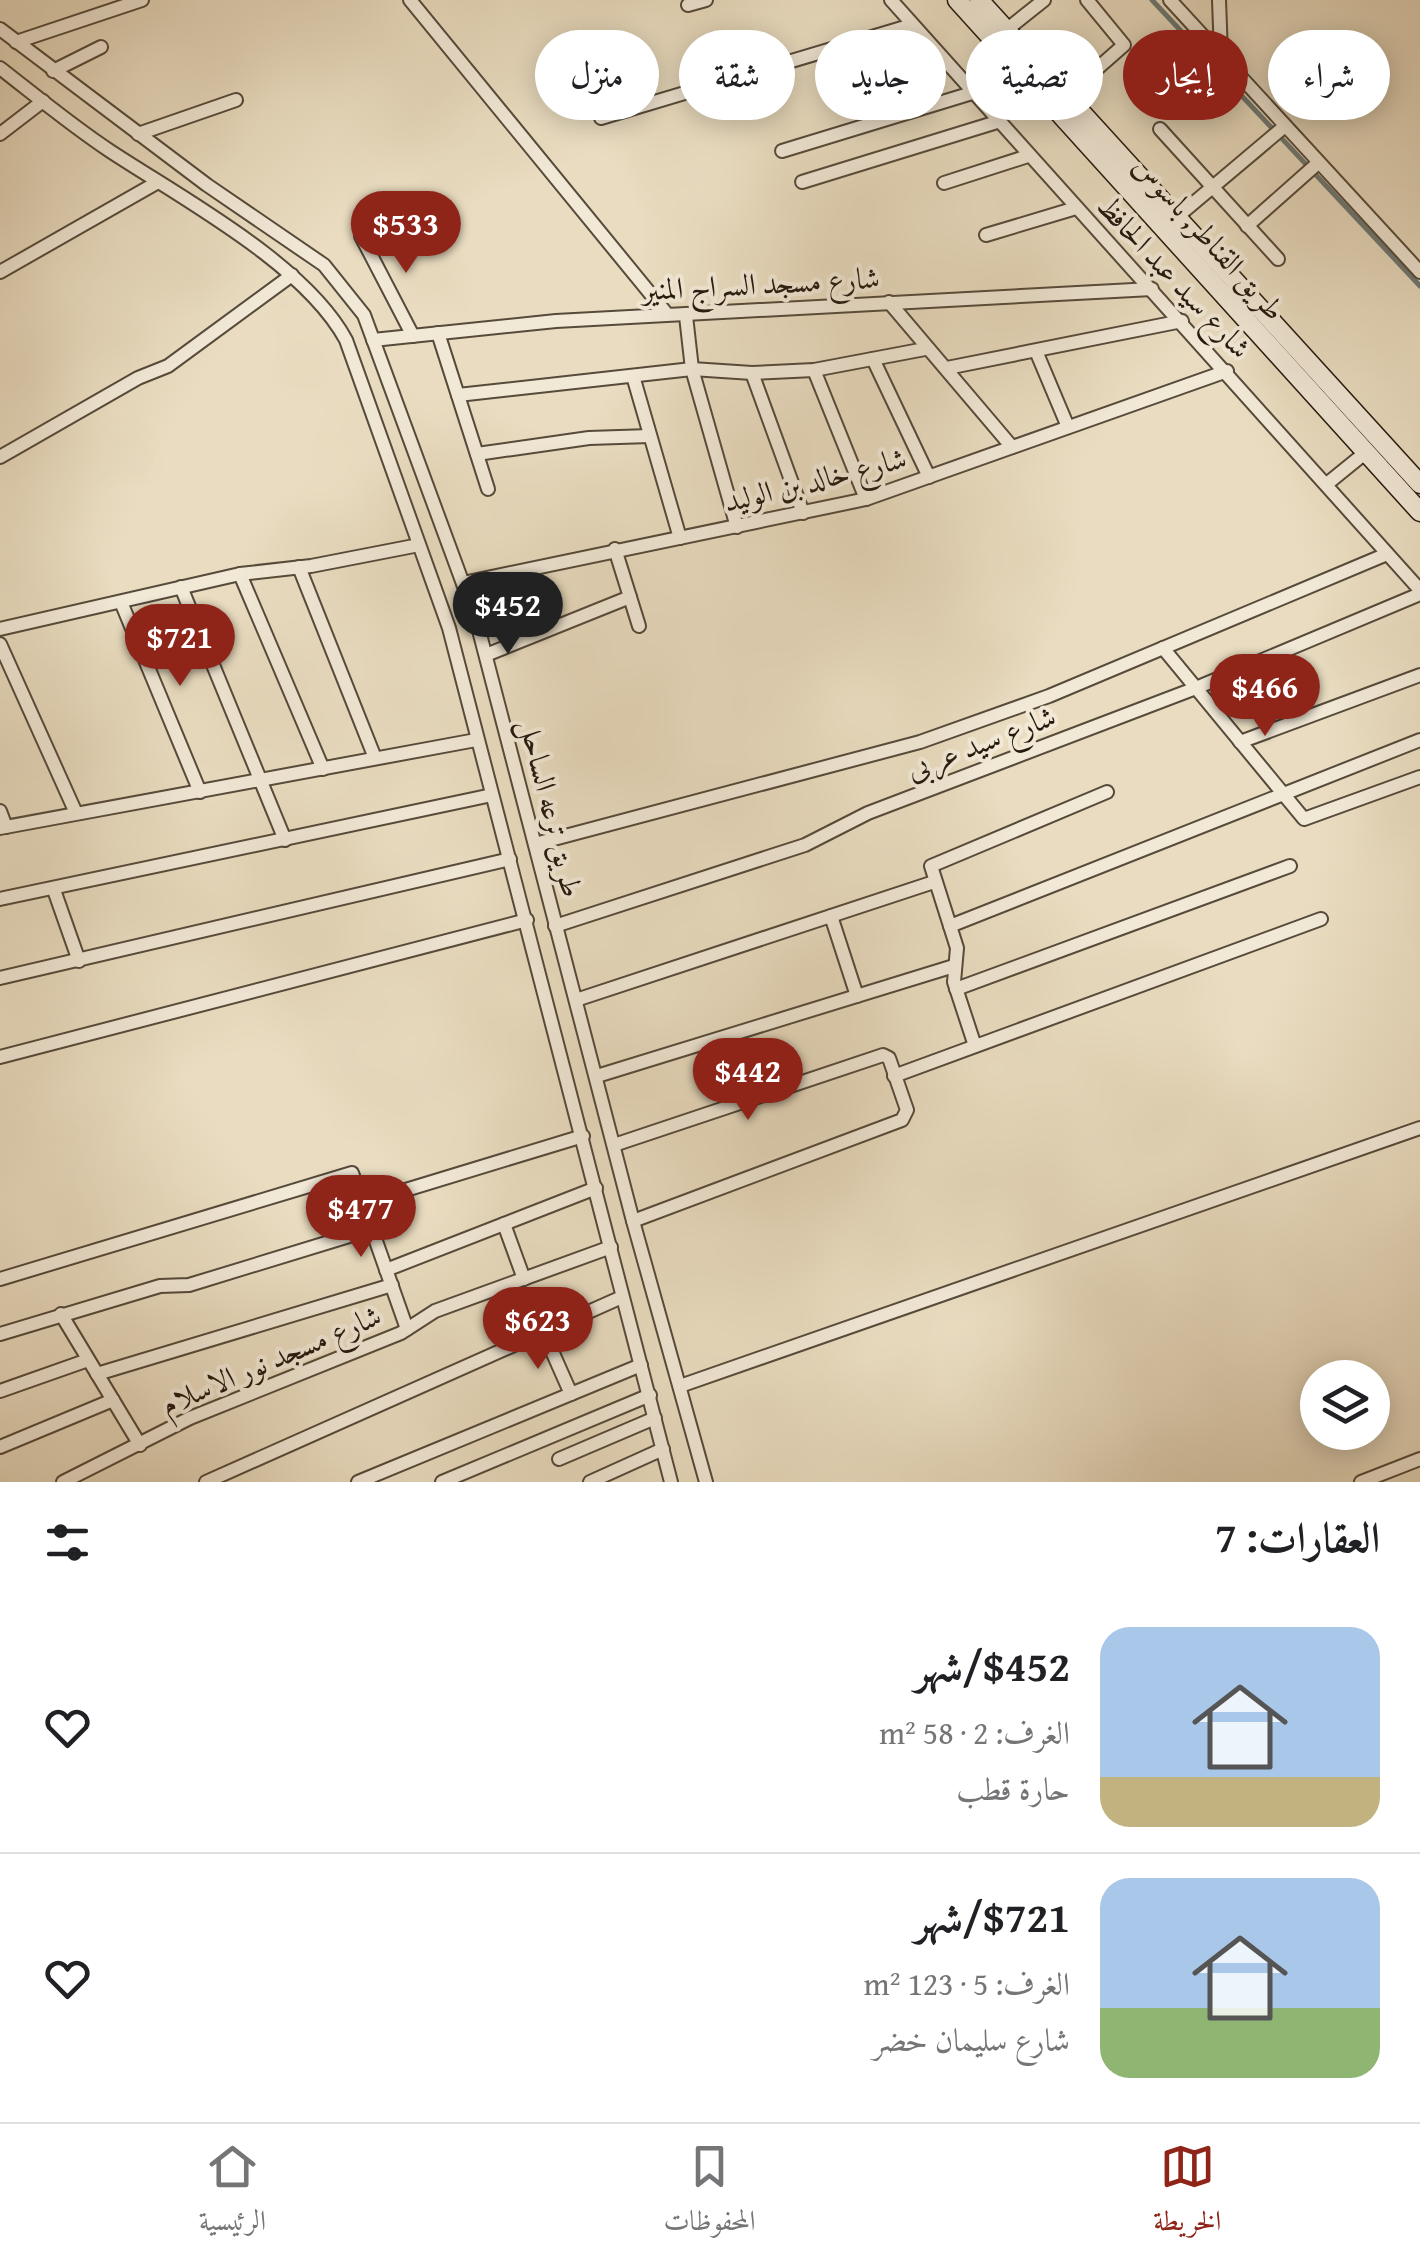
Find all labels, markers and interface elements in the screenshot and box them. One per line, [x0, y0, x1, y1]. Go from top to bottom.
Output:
chip: منزل [535, 30, 659, 120]
chip: شقة [679, 30, 795, 120]
chip: جديد [815, 30, 946, 120]
chip: تصفية [966, 30, 1103, 120]
chip: إيجار [1123, 30, 1248, 120]
chip: شراء [1268, 30, 1390, 120]
street label: طريق القناطر, باسوس [1123, 145, 1296, 330]
street label: شارع سيد عبد الحافظ [1084, 185, 1262, 371]
pin: $533 [347, 191, 465, 276]
text: $533 [373, 200, 439, 247]
street label: شارع مسجد السراج المنير [638, 255, 881, 316]
street label: شارع خالد بن الوليد [719, 435, 912, 527]
pin: $452 [449, 572, 567, 657]
text: $452 [475, 581, 541, 628]
pin: $721 [121, 604, 239, 689]
text: $721 [147, 613, 213, 660]
pin: $466 [1206, 654, 1324, 739]
text: $466 [1232, 663, 1298, 710]
street label: شارع سيد عربى [899, 693, 1063, 794]
street label: طريق ترعه الساحل [509, 714, 595, 902]
pin: $442 [689, 1038, 807, 1123]
text: $442 [715, 1047, 781, 1094]
pin: $477 [302, 1175, 420, 1260]
text: $477 [328, 1184, 394, 1231]
pin: $623 [479, 1287, 597, 1372]
street label: شارع مسجد نور الاسلام [153, 1293, 390, 1430]
text: $623 [505, 1296, 571, 1343]
map controls [1300, 1360, 1390, 1450]
button: layers [1300, 1360, 1390, 1450]
text: العقارات: 7 [1215, 1506, 1380, 1567]
icon: filters [40, 1515, 95, 1570]
text: $452/شهر [915, 1635, 1070, 1696]
icon: home [1180, 1667, 1300, 1787]
icon: heart [40, 1700, 95, 1755]
text: الغرف: 2 · 58 m² [879, 1709, 1070, 1756]
text: حارة قطب [956, 1765, 1070, 1812]
text: $721/شهر [915, 1886, 1070, 1947]
icon: home [1180, 1918, 1300, 2038]
icon: heart [40, 1951, 95, 2006]
text: الغرف: 5 · 123 m² [863, 1960, 1070, 2007]
text: شارع سليمان خضر [873, 2016, 1070, 2063]
tab: الرئيسية [199, 2139, 266, 2248]
tab: المحفوظات [663, 2139, 756, 2248]
tab: الخريطة [1153, 2139, 1221, 2248]

